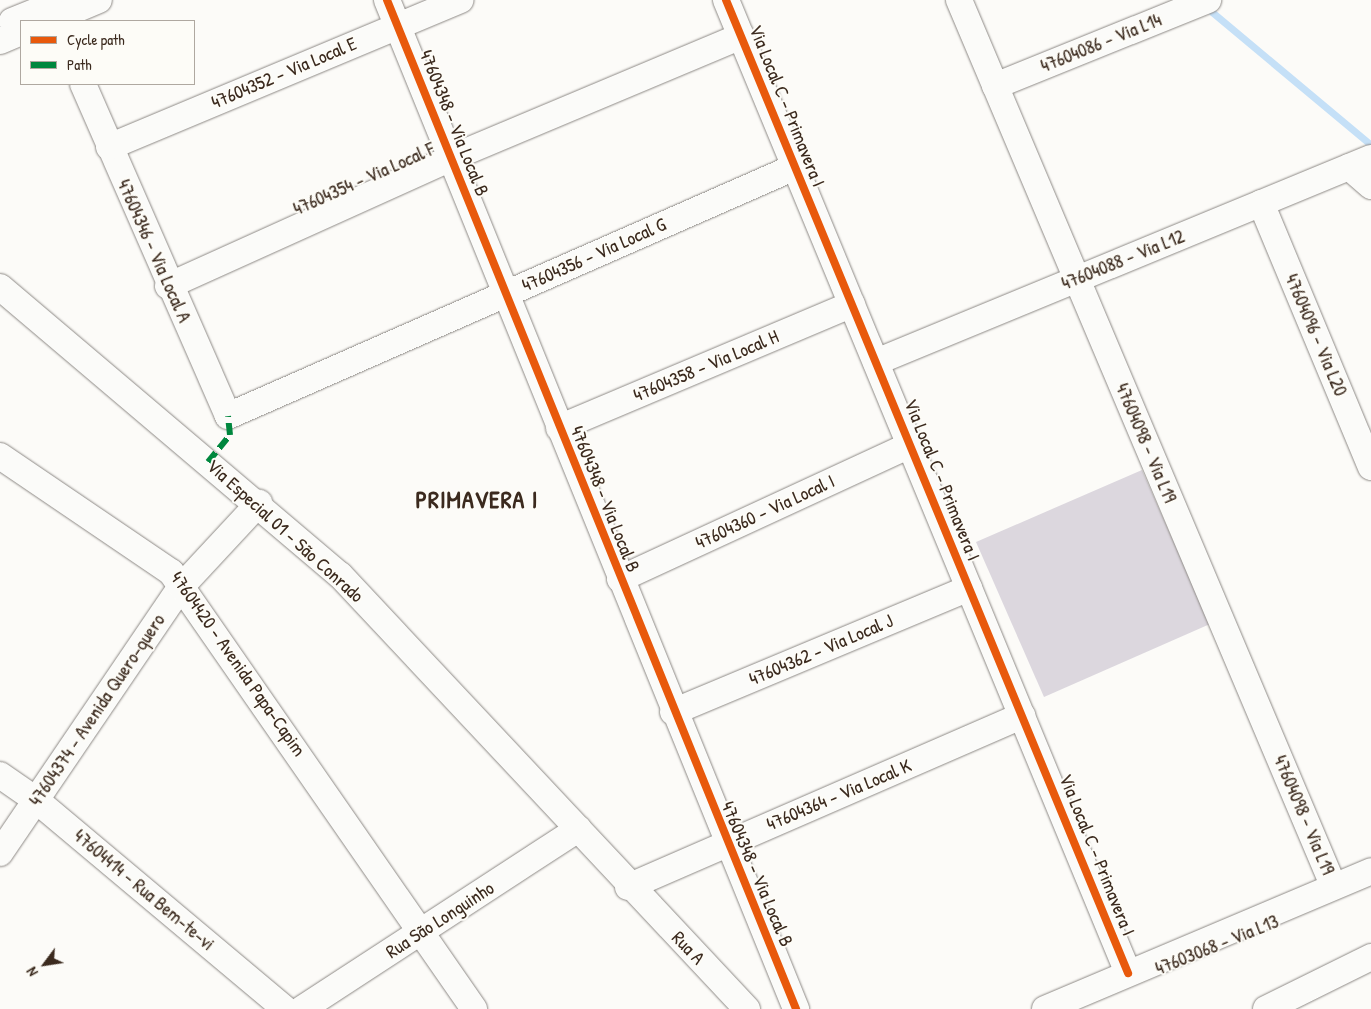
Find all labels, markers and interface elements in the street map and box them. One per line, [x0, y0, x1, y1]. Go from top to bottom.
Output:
street label: 47604086 - Via L14 [1037, 8, 1165, 78]
legend [20, 20, 195, 85]
street label: Via Local C - Primavera I [744, 22, 830, 190]
text: Cycle path [67, 29, 125, 50]
street label: 47604352 - Via Local E [208, 32, 360, 114]
street label: 47604348 - Via Local B [414, 47, 494, 199]
text: Path [67, 54, 92, 75]
street label: 47604354 - Via Local F [290, 138, 438, 220]
street label: 47604346 - Via Local A [112, 176, 196, 326]
street label: 47604356 - Via Local G [519, 213, 669, 297]
street label: 47604088 - Via L12 [1058, 225, 1188, 295]
street label: 47604096 - Via L20 [1280, 271, 1352, 399]
street label: 47604358 - Via Local H [630, 325, 782, 407]
street label: 47604098 - Via L19 [1111, 380, 1181, 506]
street label: Via Local C - Primavera I [899, 396, 985, 564]
street label: 47604348 - Via Local B [565, 423, 645, 575]
street label: Via Especial 01 - São Conrado [202, 455, 368, 607]
street label: 47604360 - Via Local I [692, 470, 838, 554]
district label: PRIMAVERA I [414, 486, 540, 514]
street label: 47604420 - Avenida Papa-Capim [166, 567, 310, 761]
street label: 47604362 - Via Local J [746, 609, 896, 691]
street label: 47604374 - Avenida Quero-quero [24, 610, 170, 810]
street label: 47604098 - Via L19 [1269, 752, 1339, 878]
street label: 47604364 - Via Local K [763, 754, 915, 836]
street label: Via Local C - Primavera I [1054, 771, 1140, 939]
street label: 47604348 - Via Local B [716, 798, 798, 950]
street label: 47604414 - Rua Bem-te-vi [69, 824, 219, 956]
street label: Rua São Longuinho [382, 877, 498, 963]
street label: 47603068 - Via L13 [1152, 910, 1282, 980]
street label: Rua A [667, 927, 709, 969]
north arrow [20, 939, 70, 989]
text: N [22, 964, 42, 980]

